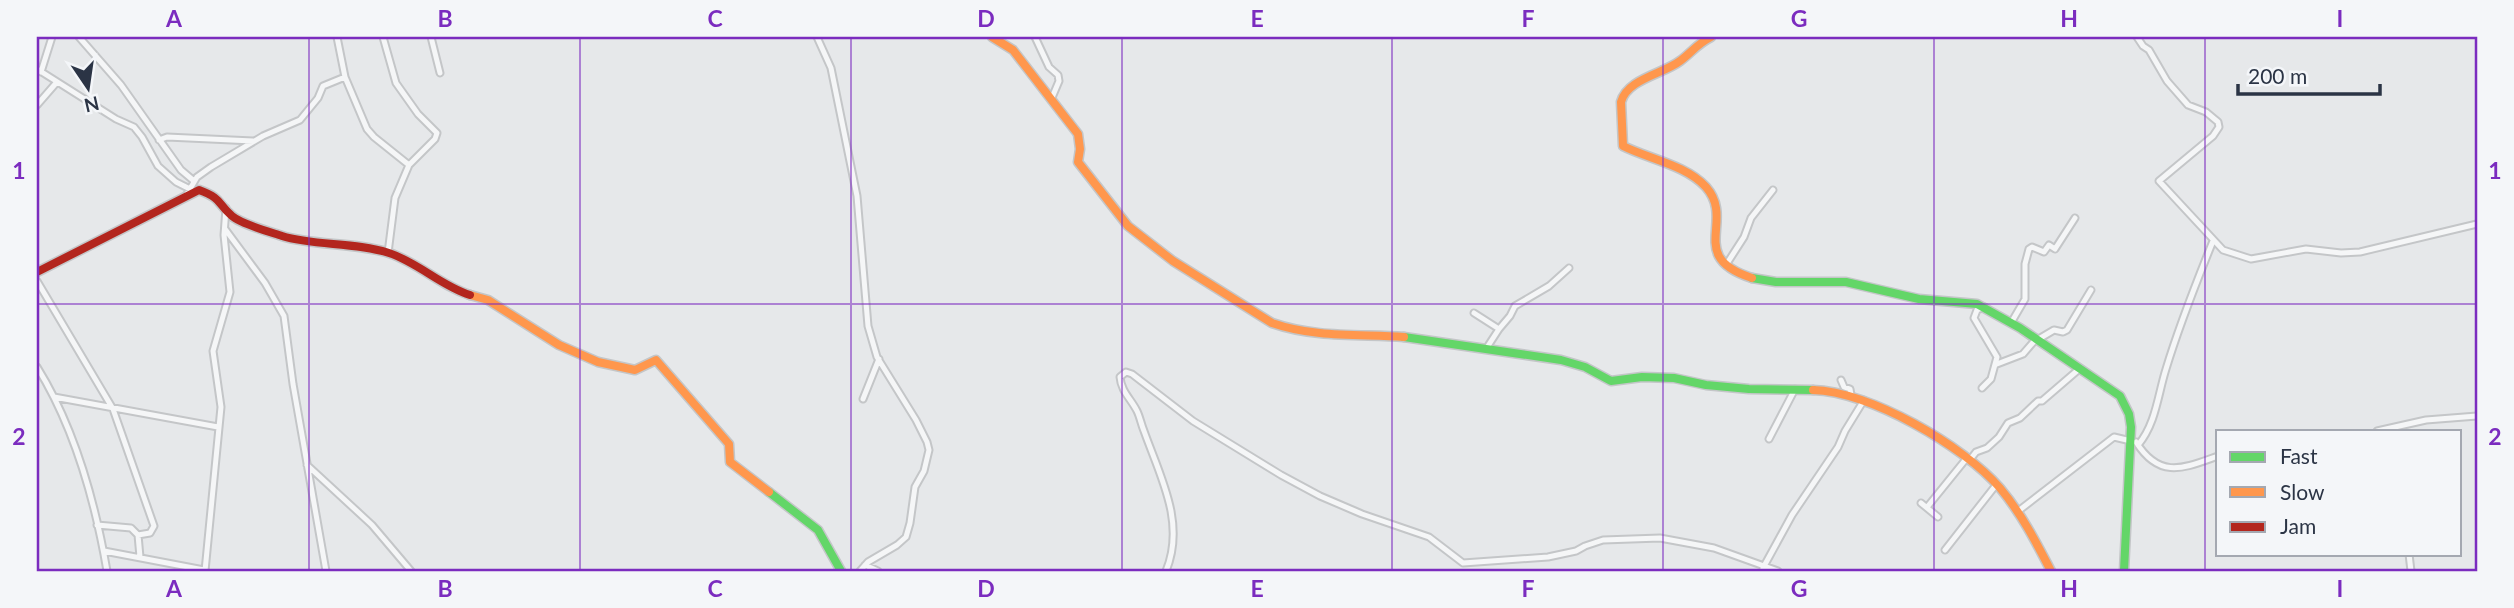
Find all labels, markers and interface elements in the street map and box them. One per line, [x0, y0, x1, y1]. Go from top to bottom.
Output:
text: A [165, 4, 183, 32]
text: B [437, 4, 453, 32]
text: C [707, 4, 723, 32]
text: D [977, 4, 995, 32]
text: E [1250, 4, 1264, 32]
text: F [1521, 4, 1535, 32]
text: G [1791, 4, 1807, 32]
text: H [2060, 4, 2078, 32]
text: I [2337, 4, 2343, 32]
north arrow [52, 52, 122, 122]
scale bar [2238, 52, 2379, 96]
text: 200 m [2248, 63, 2307, 88]
text: N [82, 92, 102, 118]
text: 1 [12, 156, 26, 184]
text: 1 [2488, 156, 2502, 184]
text: 2 [12, 422, 26, 450]
text: 2 [2488, 422, 2502, 450]
legend [2216, 430, 2462, 556]
text: Fast [2280, 443, 2318, 468]
text: Slow [2280, 479, 2325, 504]
text: Jam [2280, 513, 2316, 538]
text: A [165, 574, 183, 602]
text: B [437, 574, 453, 602]
text: C [707, 574, 723, 602]
text: D [977, 574, 995, 602]
text: E [1250, 574, 1264, 602]
text: F [1521, 574, 1535, 602]
text: G [1791, 574, 1807, 602]
text: H [2060, 574, 2078, 602]
text: I [2337, 574, 2343, 602]

